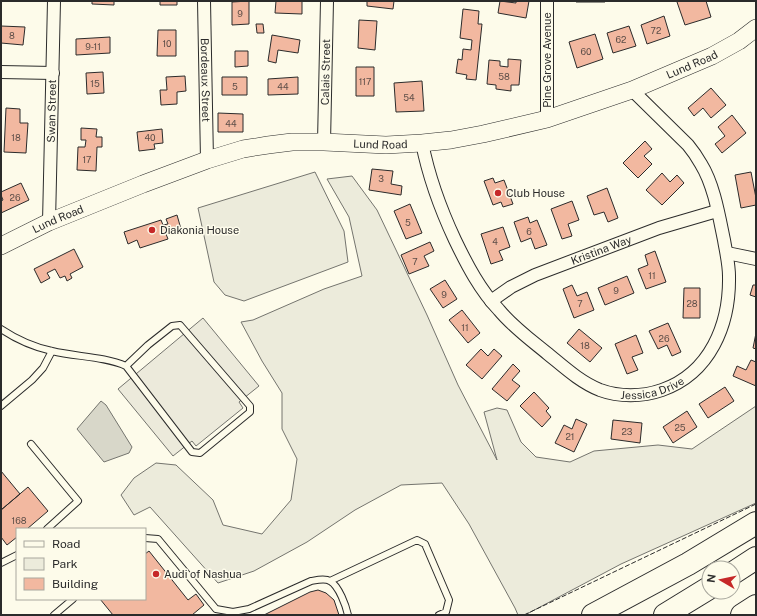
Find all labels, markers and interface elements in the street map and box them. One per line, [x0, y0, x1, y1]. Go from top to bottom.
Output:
house number: 9 [237, 8, 243, 19]
street label: Pine Grove Avenue [541, 12, 553, 108]
house number: 72 [651, 25, 661, 36]
house number: 8 [9, 30, 15, 41]
house number: 62 [616, 34, 626, 45]
house number: 10 [162, 38, 172, 49]
street label: Bordeaux Street [199, 38, 212, 122]
street label: Calais Street [319, 39, 332, 105]
house number: 9-11 [85, 41, 101, 52]
house number: 60 [580, 46, 592, 57]
street label: Lund Road [664, 48, 720, 81]
house number: 58 [498, 71, 510, 82]
house number: 117 [359, 76, 371, 87]
house number: 15 [90, 78, 100, 89]
street label: Swan Street [45, 79, 58, 143]
house number: 5 [232, 81, 238, 92]
house number: 44 [277, 81, 289, 92]
house number: 54 [403, 92, 415, 103]
house number: 44 [225, 118, 237, 129]
house number: 18 [11, 132, 21, 143]
house number: 40 [144, 132, 156, 143]
street label: Lund Road [353, 137, 408, 151]
house number: 17 [82, 154, 92, 165]
house number: 3 [378, 173, 384, 184]
place label: Club House [506, 187, 565, 199]
marker: Club House [493, 188, 503, 198]
house number: 26 [10, 192, 21, 203]
street label: Lund Road [30, 203, 85, 235]
house number: 5 [405, 217, 411, 228]
place label: Diakonia House [160, 224, 239, 236]
marker: Diakonia House [147, 225, 157, 235]
house number: 6 [526, 226, 532, 237]
street label: Kristina Way [569, 233, 633, 267]
house number: 4 [492, 236, 498, 247]
house number: 7 [412, 256, 418, 267]
house number: 11 [648, 270, 656, 281]
house number: 9 [613, 285, 619, 296]
house number: 9 [441, 289, 447, 300]
house number: 7 [577, 298, 583, 309]
house number: 28 [686, 298, 698, 309]
house number: 11 [461, 322, 469, 333]
house number: 26 [659, 333, 670, 344]
house number: 18 [580, 340, 590, 351]
street label: Jessica Drive [620, 374, 686, 401]
house number: 25 [674, 422, 686, 433]
house number: 23 [621, 426, 633, 437]
house number: 21 [565, 431, 575, 442]
house number: 168 [11, 515, 27, 526]
legend [16, 528, 146, 600]
text: Road [52, 537, 80, 551]
text: Park [52, 557, 78, 571]
north arrow [701, 560, 741, 600]
place label: Audi of Nashua [164, 568, 242, 580]
marker: Audi of Nashua [151, 569, 161, 579]
text: N [705, 573, 718, 584]
text: Building [52, 577, 98, 591]

